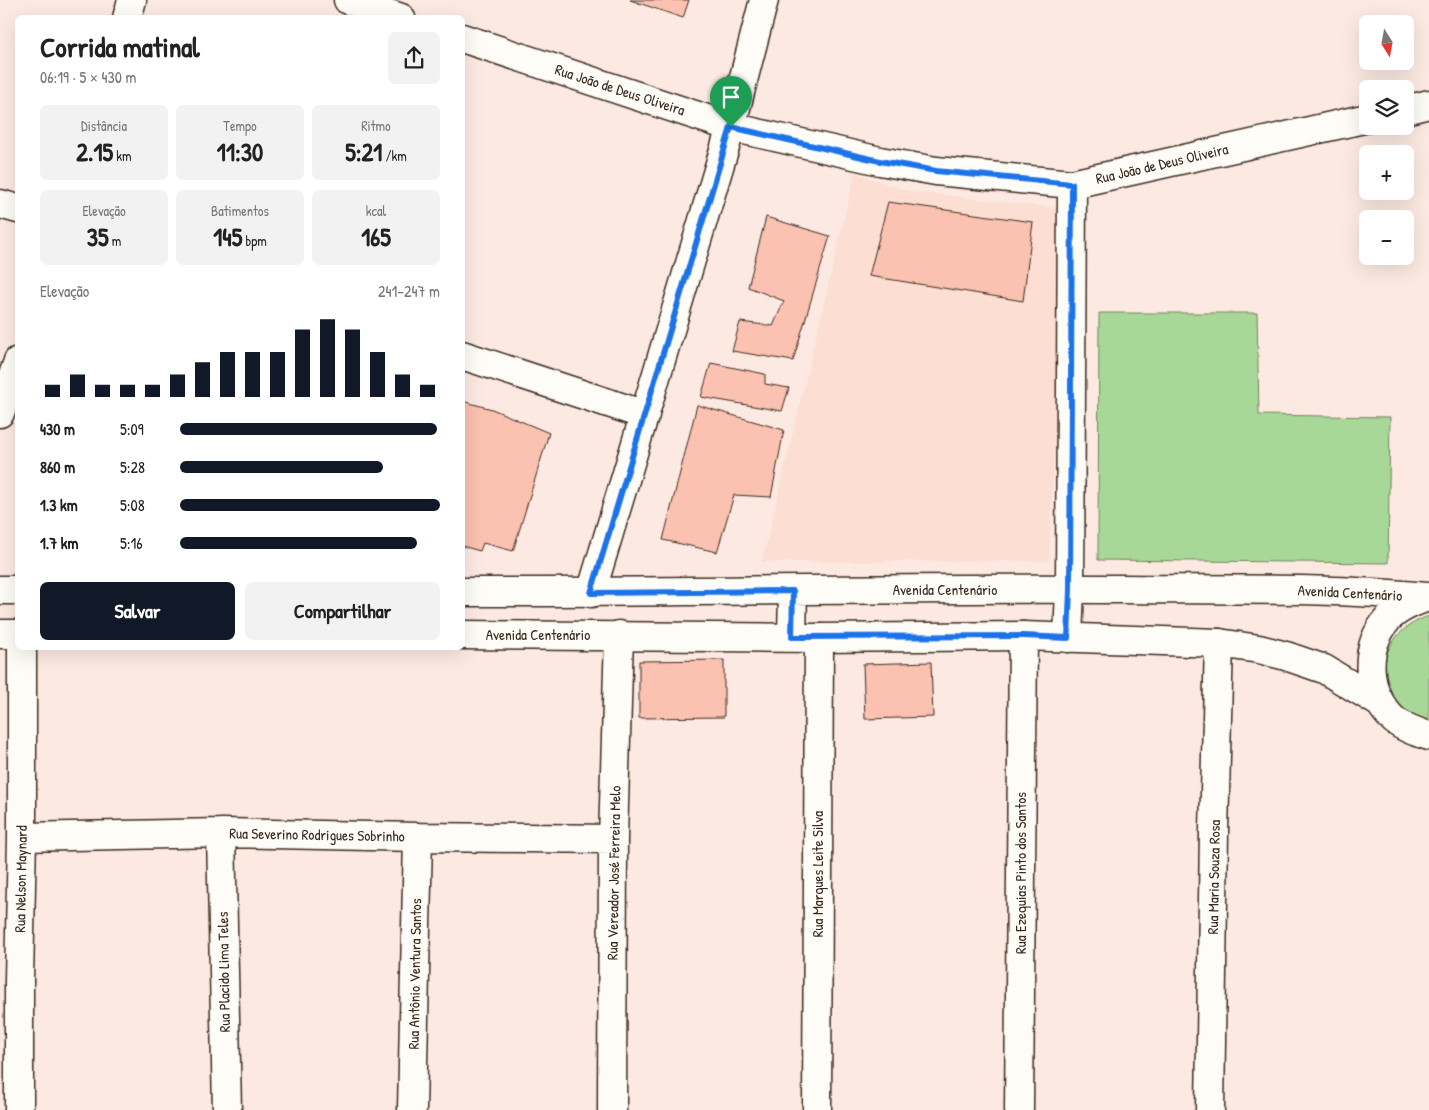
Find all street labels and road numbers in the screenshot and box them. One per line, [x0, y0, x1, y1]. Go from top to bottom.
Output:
street label: Rua João de Deus Oliveira [553, 59, 688, 120]
street label: Rua João de Deus Oliveira [1094, 138, 1230, 189]
street label: Avenida Centenário [893, 579, 997, 600]
street label: Avenida Centenário [1297, 579, 1403, 606]
street label: Avenida Centenário [486, 624, 590, 645]
street label: Rua Vereador José Ferreira Melo [601, 786, 626, 960]
street label: Rua Ezequias Pinto dos Santos [1010, 792, 1031, 954]
street label: Rua Marques Leite Silva [807, 811, 828, 937]
street label: Rua Maria Souza Rosa [1202, 819, 1225, 934]
street label: Rua Severino Rodrigues Sobrinho [229, 822, 405, 847]
street label: Rua Nelson Maynard [9, 825, 32, 933]
street label: Rua Antônio Ventura Santos [403, 898, 426, 1050]
street label: Rua Placido Lima Teles [212, 911, 235, 1033]

